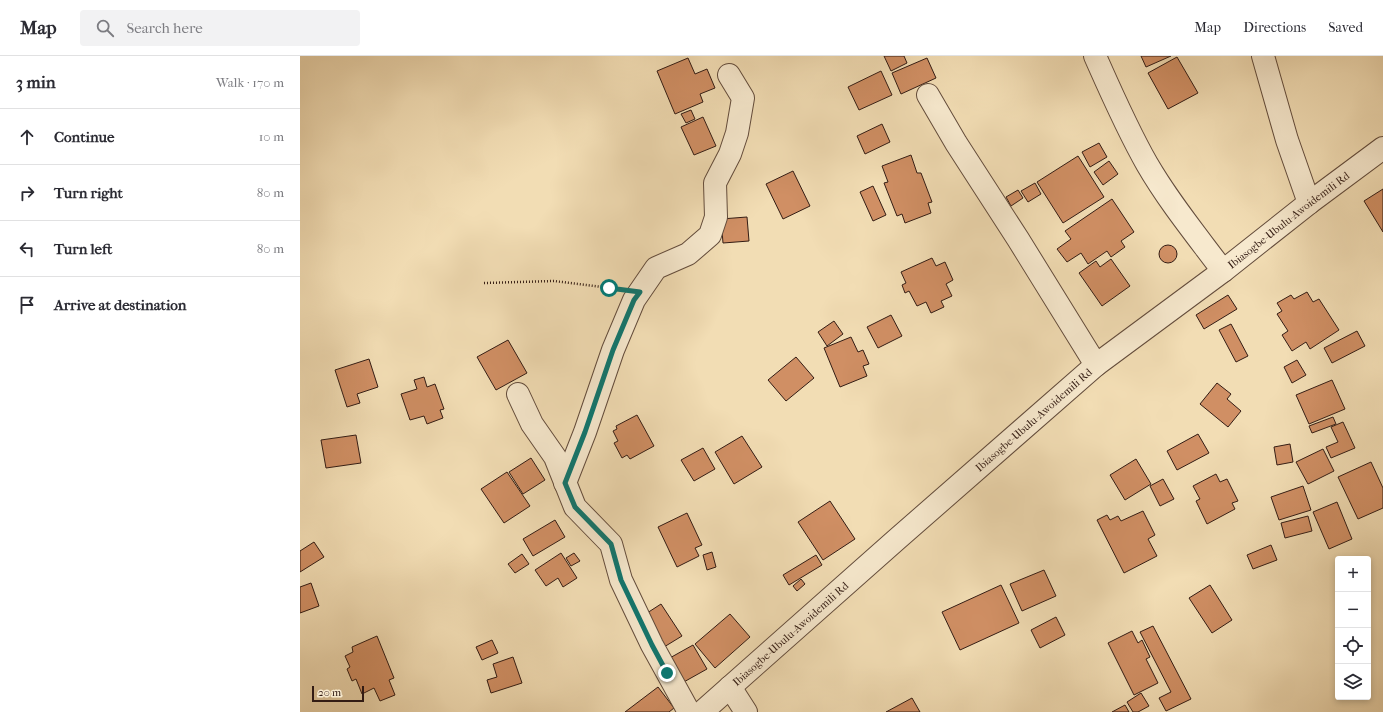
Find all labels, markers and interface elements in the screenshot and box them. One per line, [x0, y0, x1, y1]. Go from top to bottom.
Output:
search box [80, 10, 360, 46]
text: Map [20, 17, 56, 39]
icon: search [94, 17, 116, 39]
text: Search here [126, 19, 203, 37]
text: Map [1194, 19, 1221, 36]
text: Directions [1243, 19, 1306, 36]
text: Saved [1328, 19, 1363, 36]
text: 3 min [16, 72, 56, 92]
text: Walk · 170 m [216, 75, 284, 90]
icon: ahead [16, 126, 38, 148]
text: Continue [54, 128, 114, 146]
text: 10 m [259, 129, 284, 144]
street label: Ibiasogbe-Ubulu-Awoidemili Rd [1225, 168, 1353, 271]
icon: right [16, 182, 38, 204]
text: Turn right [54, 184, 123, 202]
text: 80 m [257, 185, 284, 200]
icon: left [16, 238, 38, 260]
text: Turn left [54, 240, 112, 258]
text: 80 m [257, 241, 284, 256]
route start [600, 279, 618, 297]
icon: arrive [16, 294, 38, 316]
text: Arrive at destination [54, 296, 186, 314]
street label: Ibiasogbe-Ubulu-Awoidemili Rd [973, 365, 1095, 474]
map controls [1335, 556, 1371, 700]
button: + [1335, 556, 1371, 592]
street label: Ibiasogbe-Ubulu-Awoidemili Rd [730, 578, 852, 688]
button: − [1335, 592, 1371, 628]
button: locate [1335, 628, 1371, 664]
route end [658, 664, 676, 682]
button: layers [1335, 664, 1371, 700]
scale bar [312, 684, 364, 703]
text: 20 m [318, 686, 341, 699]

